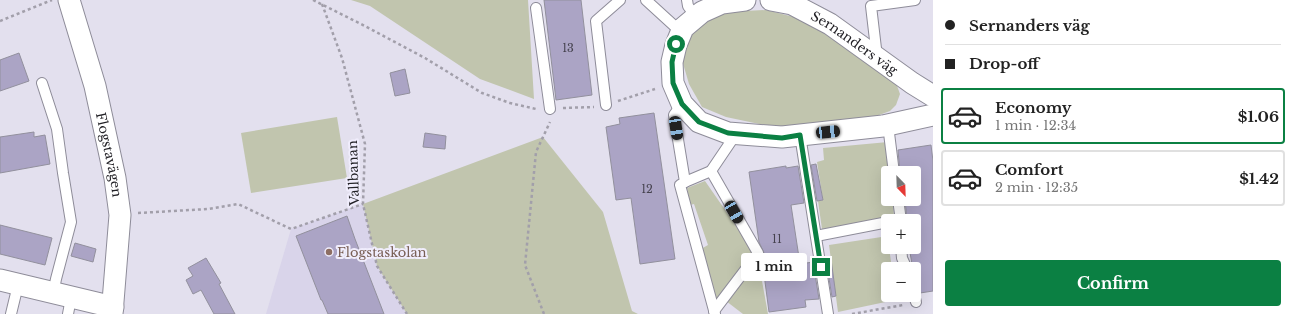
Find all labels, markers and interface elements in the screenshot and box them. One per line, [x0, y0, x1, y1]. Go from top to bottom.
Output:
street label: Sernanders väg [808, 8, 901, 79]
text: Sernanders väg [969, 16, 1090, 35]
route start [667, 35, 685, 53]
house number: 13 [562, 41, 574, 55]
text: Drop-off [969, 54, 1039, 73]
icon: car [947, 98, 983, 134]
text: Economy [995, 98, 1072, 117]
text: $1.06 [1238, 107, 1279, 126]
street label: Flogstavägen [92, 111, 125, 198]
car [668, 115, 684, 141]
text: 1 min · 12:34 [995, 117, 1076, 134]
car [815, 125, 841, 139]
street label: Vallbanan [344, 140, 363, 207]
icon: car [947, 160, 983, 196]
text: Comfort [995, 160, 1063, 179]
north arrow [881, 166, 921, 206]
map controls [881, 166, 921, 302]
text: $1.42 [1239, 169, 1279, 188]
text: 2 min · 12:35 [995, 179, 1078, 196]
house number: 12 [641, 182, 653, 196]
car [723, 199, 745, 225]
button: + [881, 214, 921, 254]
house number: 11 [772, 232, 782, 246]
place label: Flogstaskolan [337, 244, 427, 261]
marker: Flogstaskolan [324, 247, 334, 257]
callout: 1 min [741, 253, 807, 281]
text: 1 min [755, 258, 793, 275]
route end [812, 258, 830, 276]
button: Confirm [945, 260, 1281, 306]
button: − [881, 262, 921, 302]

